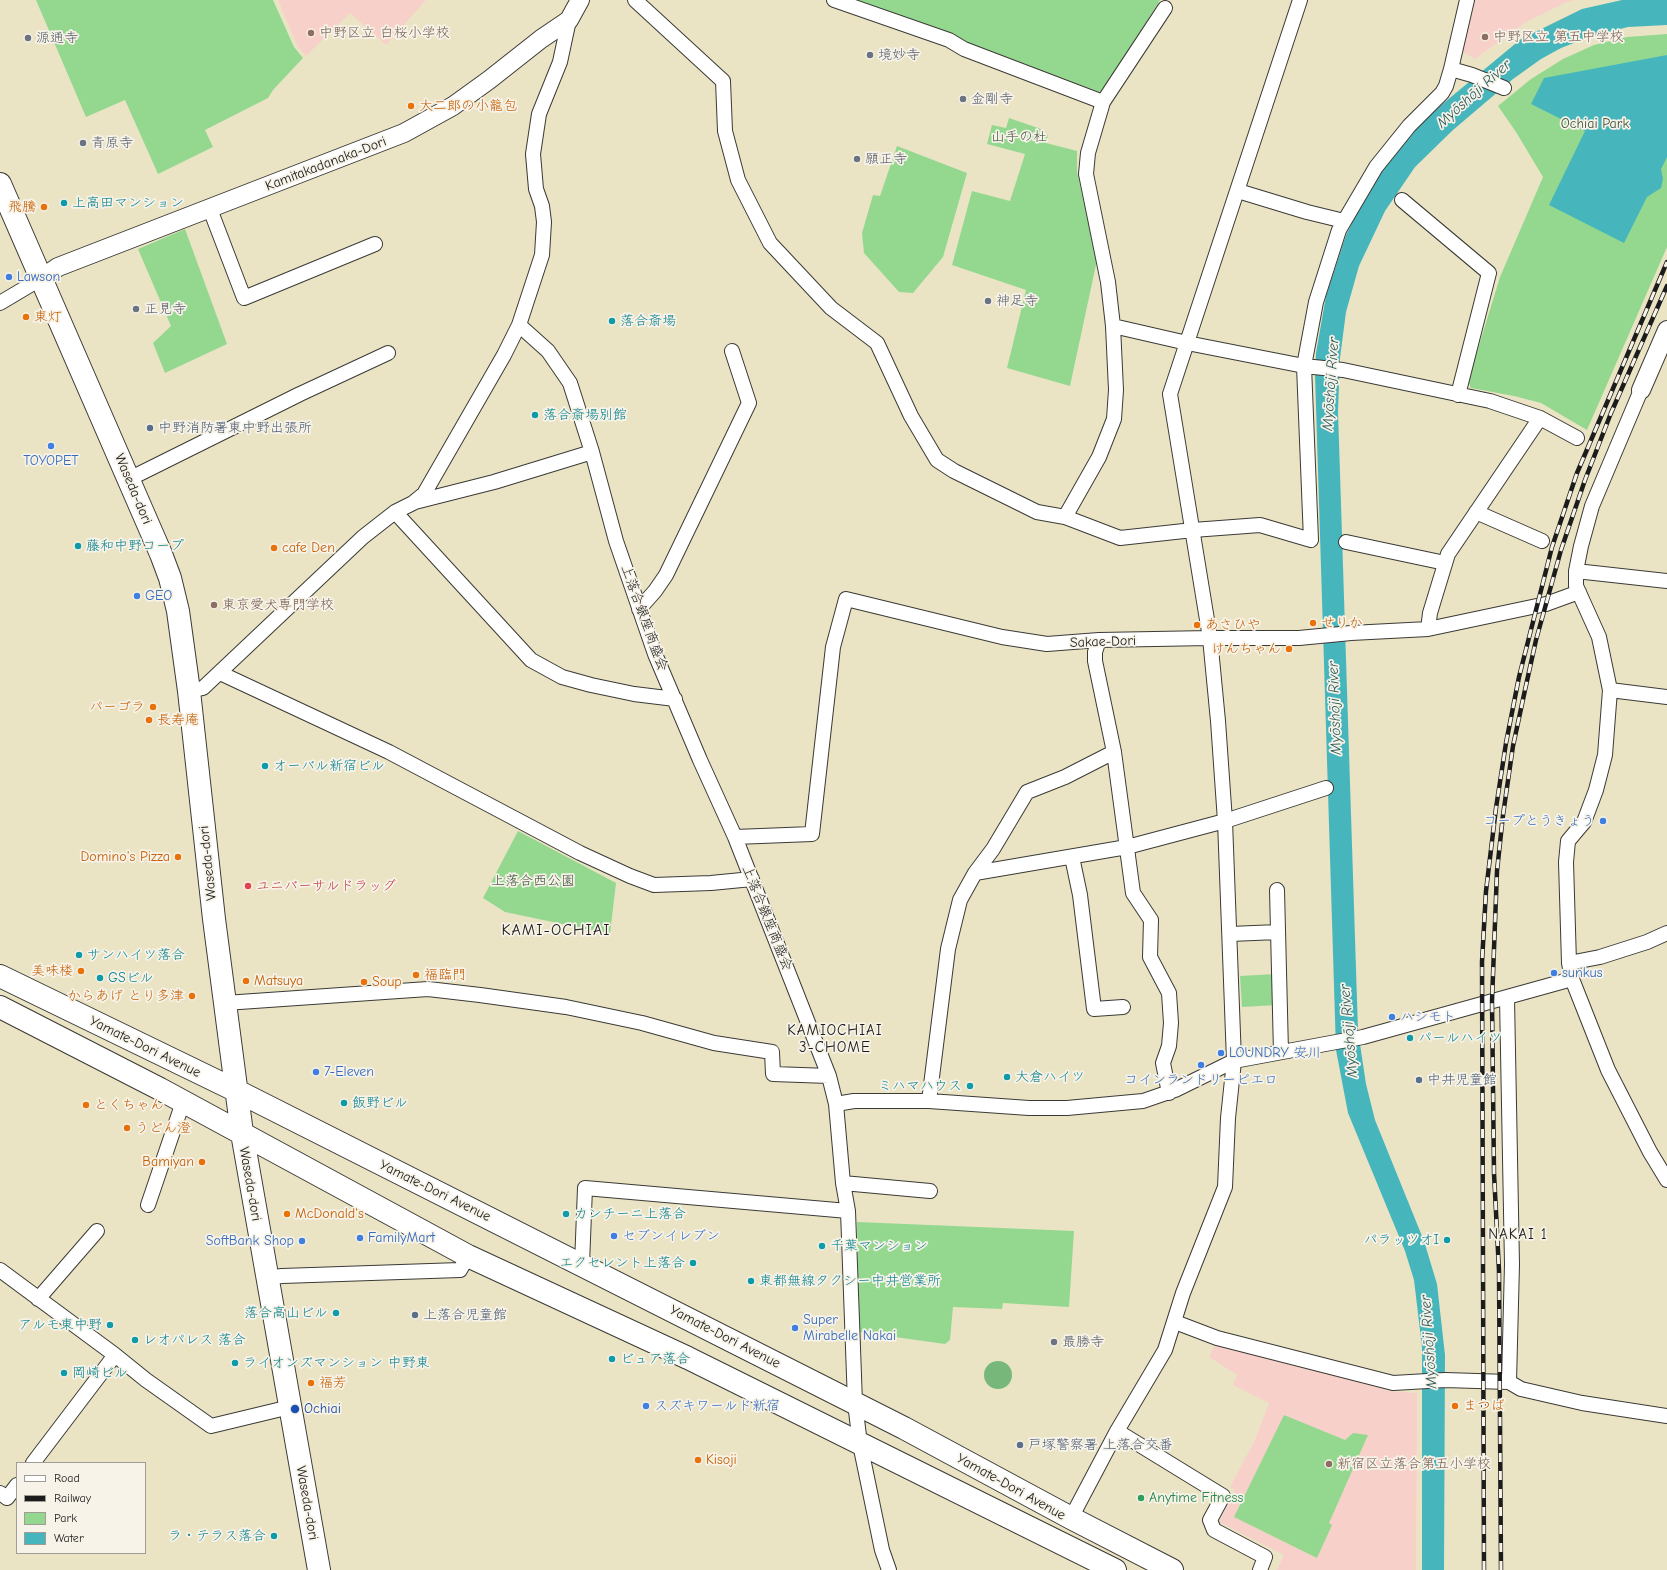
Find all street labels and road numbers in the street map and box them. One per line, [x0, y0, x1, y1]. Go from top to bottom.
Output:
street label: Kamitakadanaka-Dori [263, 133, 389, 195]
street label: Waseda-dori [111, 451, 155, 527]
street label: 上落合銀座商盛会 [617, 563, 671, 673]
street label: Sakae-Dori [1070, 632, 1136, 652]
street label: Waseda-dori [196, 825, 220, 901]
street label: 上落合銀座商盛会 [738, 863, 796, 973]
street label: Yamate-Dori Avenue [86, 1013, 204, 1081]
street label: Waseda-dori [235, 1146, 265, 1222]
street label: Yamate-Dori Avenue [376, 1157, 494, 1225]
street label: Yamate-Dori Avenue [667, 1302, 783, 1372]
street label: Yamate-Dori Avenue [954, 1450, 1068, 1524]
street label: Waseda-dori [292, 1465, 322, 1541]

